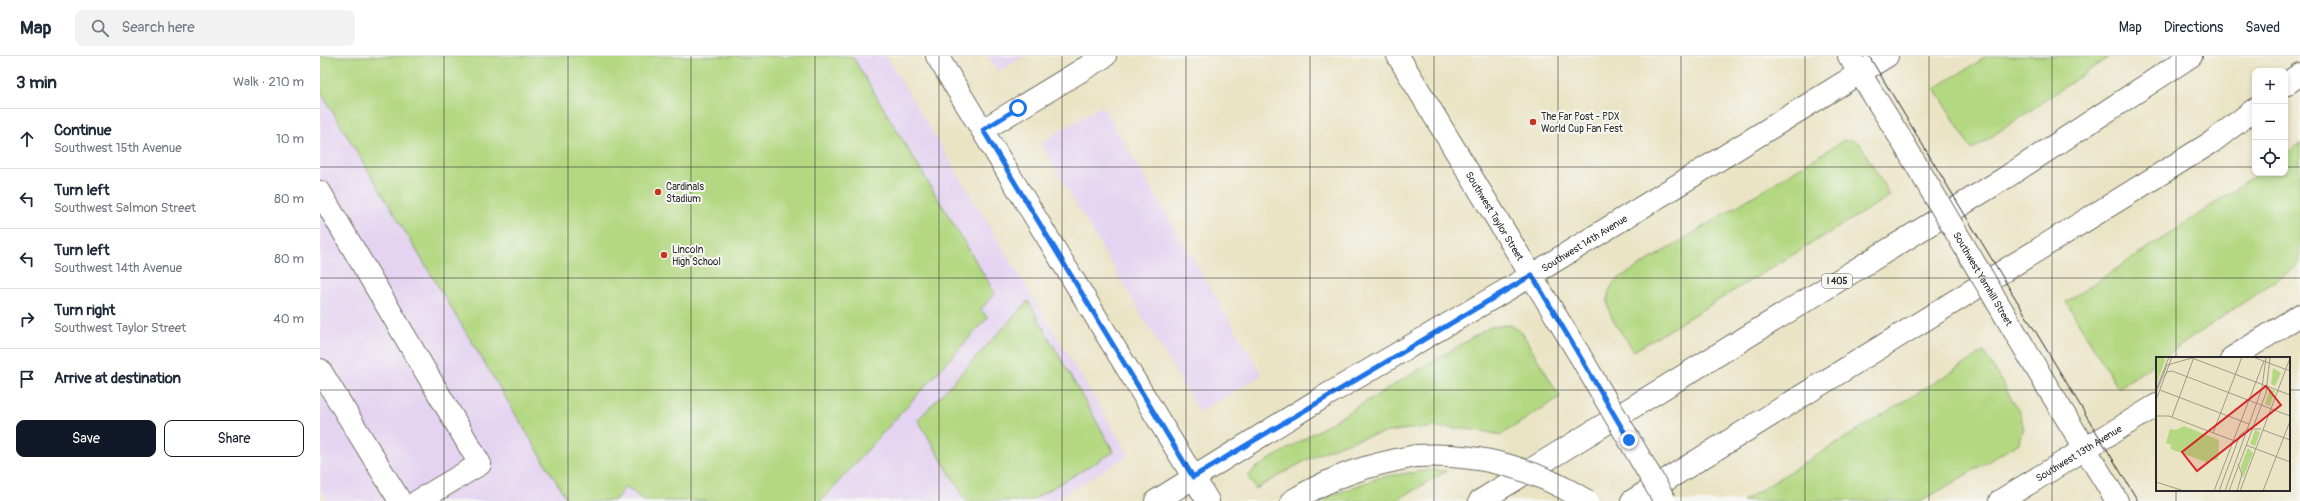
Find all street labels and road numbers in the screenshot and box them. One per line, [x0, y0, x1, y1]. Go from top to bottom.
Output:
street label: Southwest Taylor Street [1463, 170, 1526, 264]
street label: Southwest 14th Avenue [1539, 213, 1630, 275]
street label: Southwest Yamhill Street [1950, 230, 2015, 329]
road number: I 405 [1822, 274, 1852, 288]
street label: Southwest 13th Avenue [2034, 423, 2124, 485]

